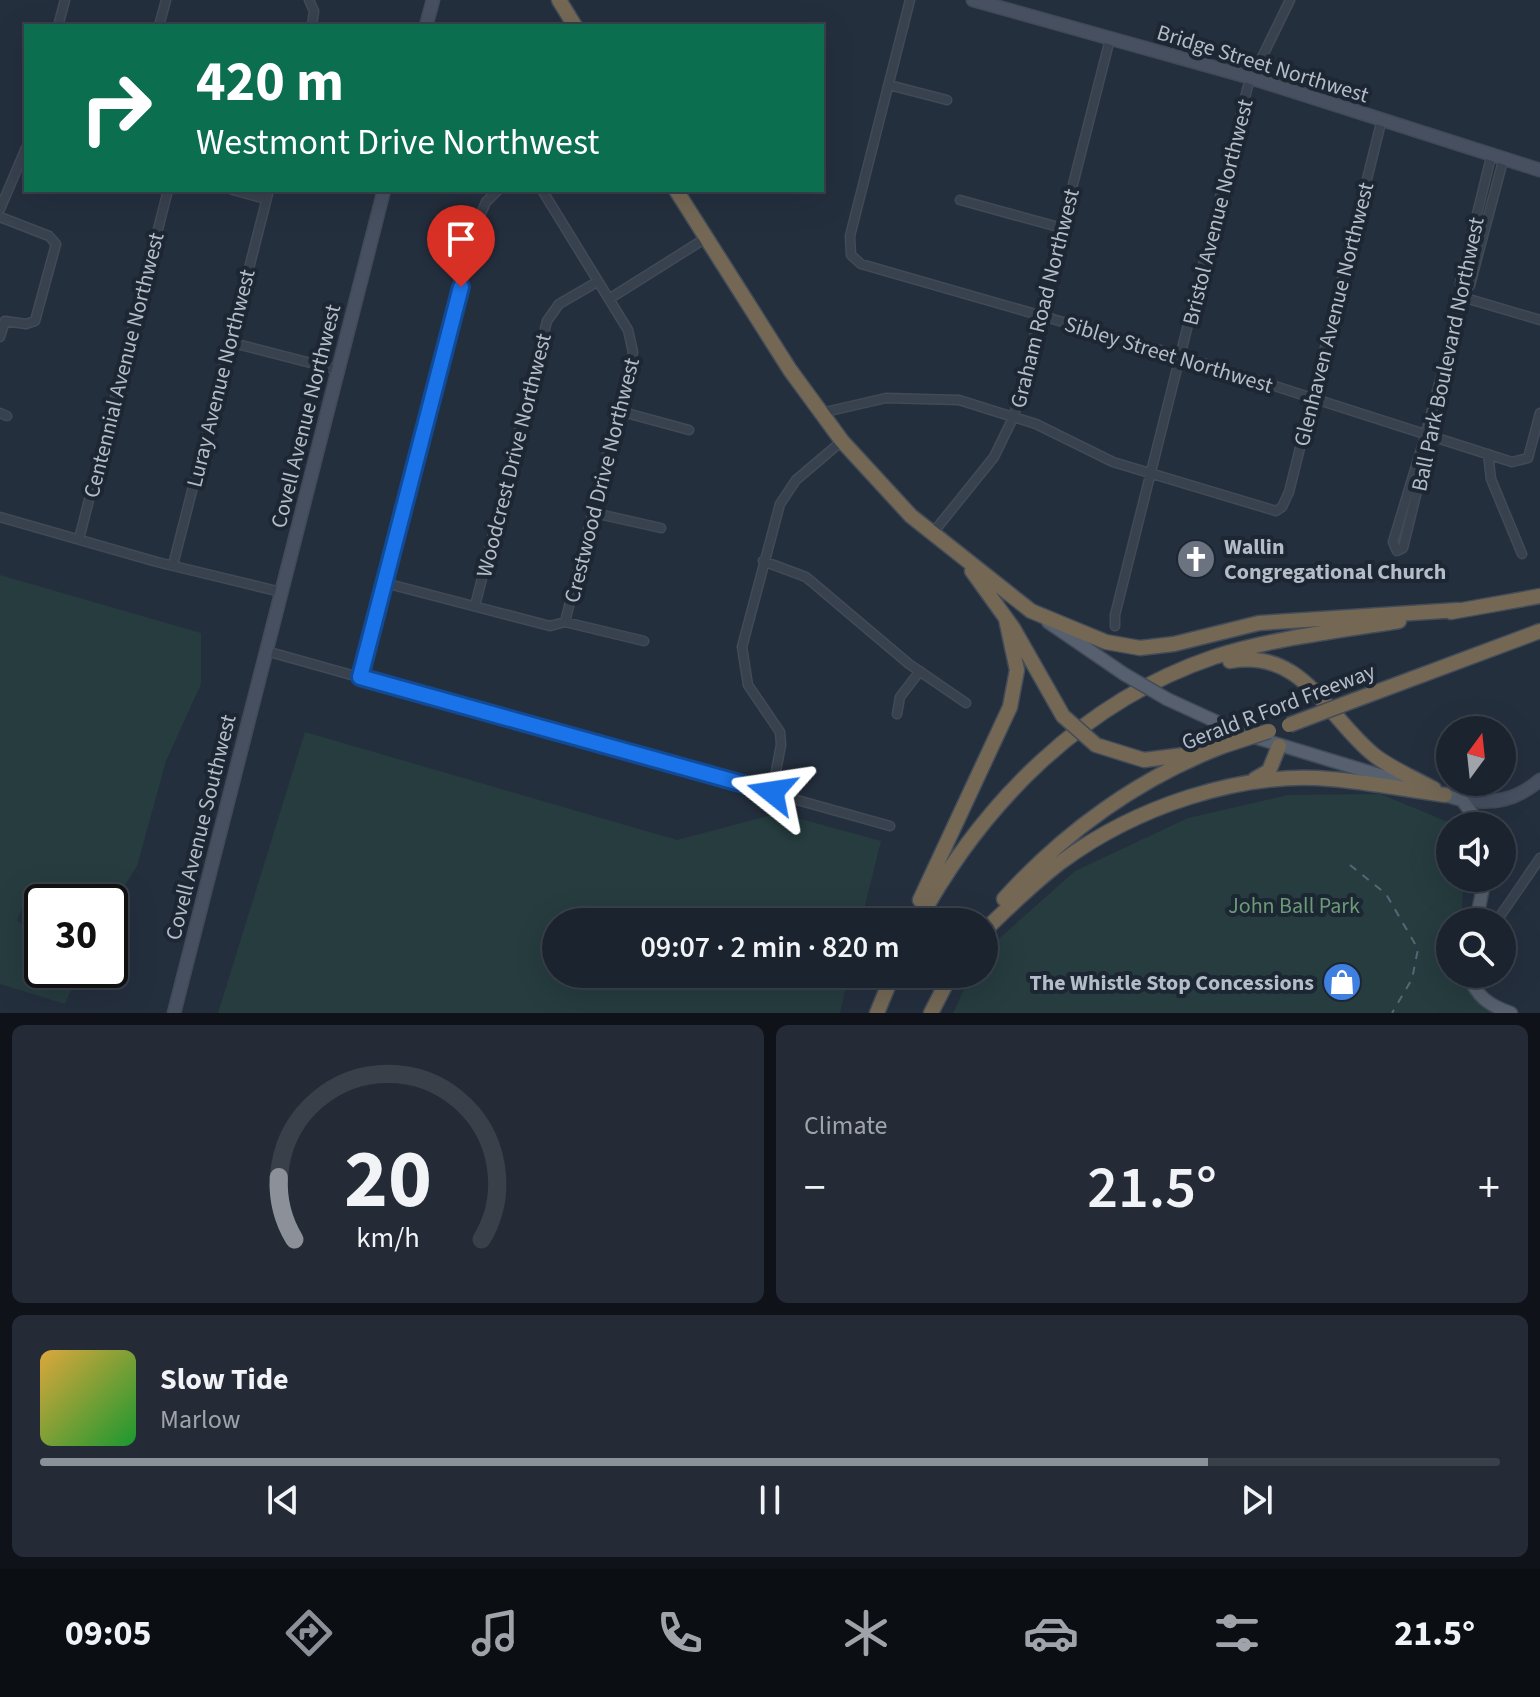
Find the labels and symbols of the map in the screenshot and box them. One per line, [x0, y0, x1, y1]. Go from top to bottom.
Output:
street label: Bridge Street Northwest [1153, 17, 1373, 112]
street label: Bristol Avenue Northwest [1174, 95, 1262, 329]
street label: Glenhaven Avenue Northwest [1286, 178, 1382, 450]
street label: Graham Road Northwest [1002, 185, 1088, 411]
pin [427, 205, 495, 287]
street label: Ball Park Boulevard Northwest [1403, 214, 1493, 494]
street label: Centennial Avenue Northwest [75, 229, 173, 501]
street label: Luray Avenue Northwest [178, 265, 264, 491]
street label: Covell Avenue Northwest [263, 301, 349, 531]
street label: Sibley Street Northwest [1061, 308, 1277, 402]
street label: Woodcrest Drive Northwest [468, 329, 560, 581]
street label: Crestwood Drive Northwest [556, 354, 648, 606]
place label: Wallin Congregational Church [1224, 531, 1446, 588]
church icon: Wallin Congregational Church [1175, 538, 1217, 580]
street label: Gerald R Ford Freeway [1177, 655, 1380, 759]
street label: Covell Avenue Southwest [157, 711, 245, 943]
north arrow [1436, 716, 1516, 796]
position arrow [730, 750, 814, 834]
speed limit sign: 30 [24, 884, 128, 988]
park label: John Ball Park [1228, 890, 1360, 922]
shop icon: The Whistle Stop Concessions [1321, 961, 1363, 1003]
place label: The Whistle Stop Concessions [1029, 967, 1314, 999]

